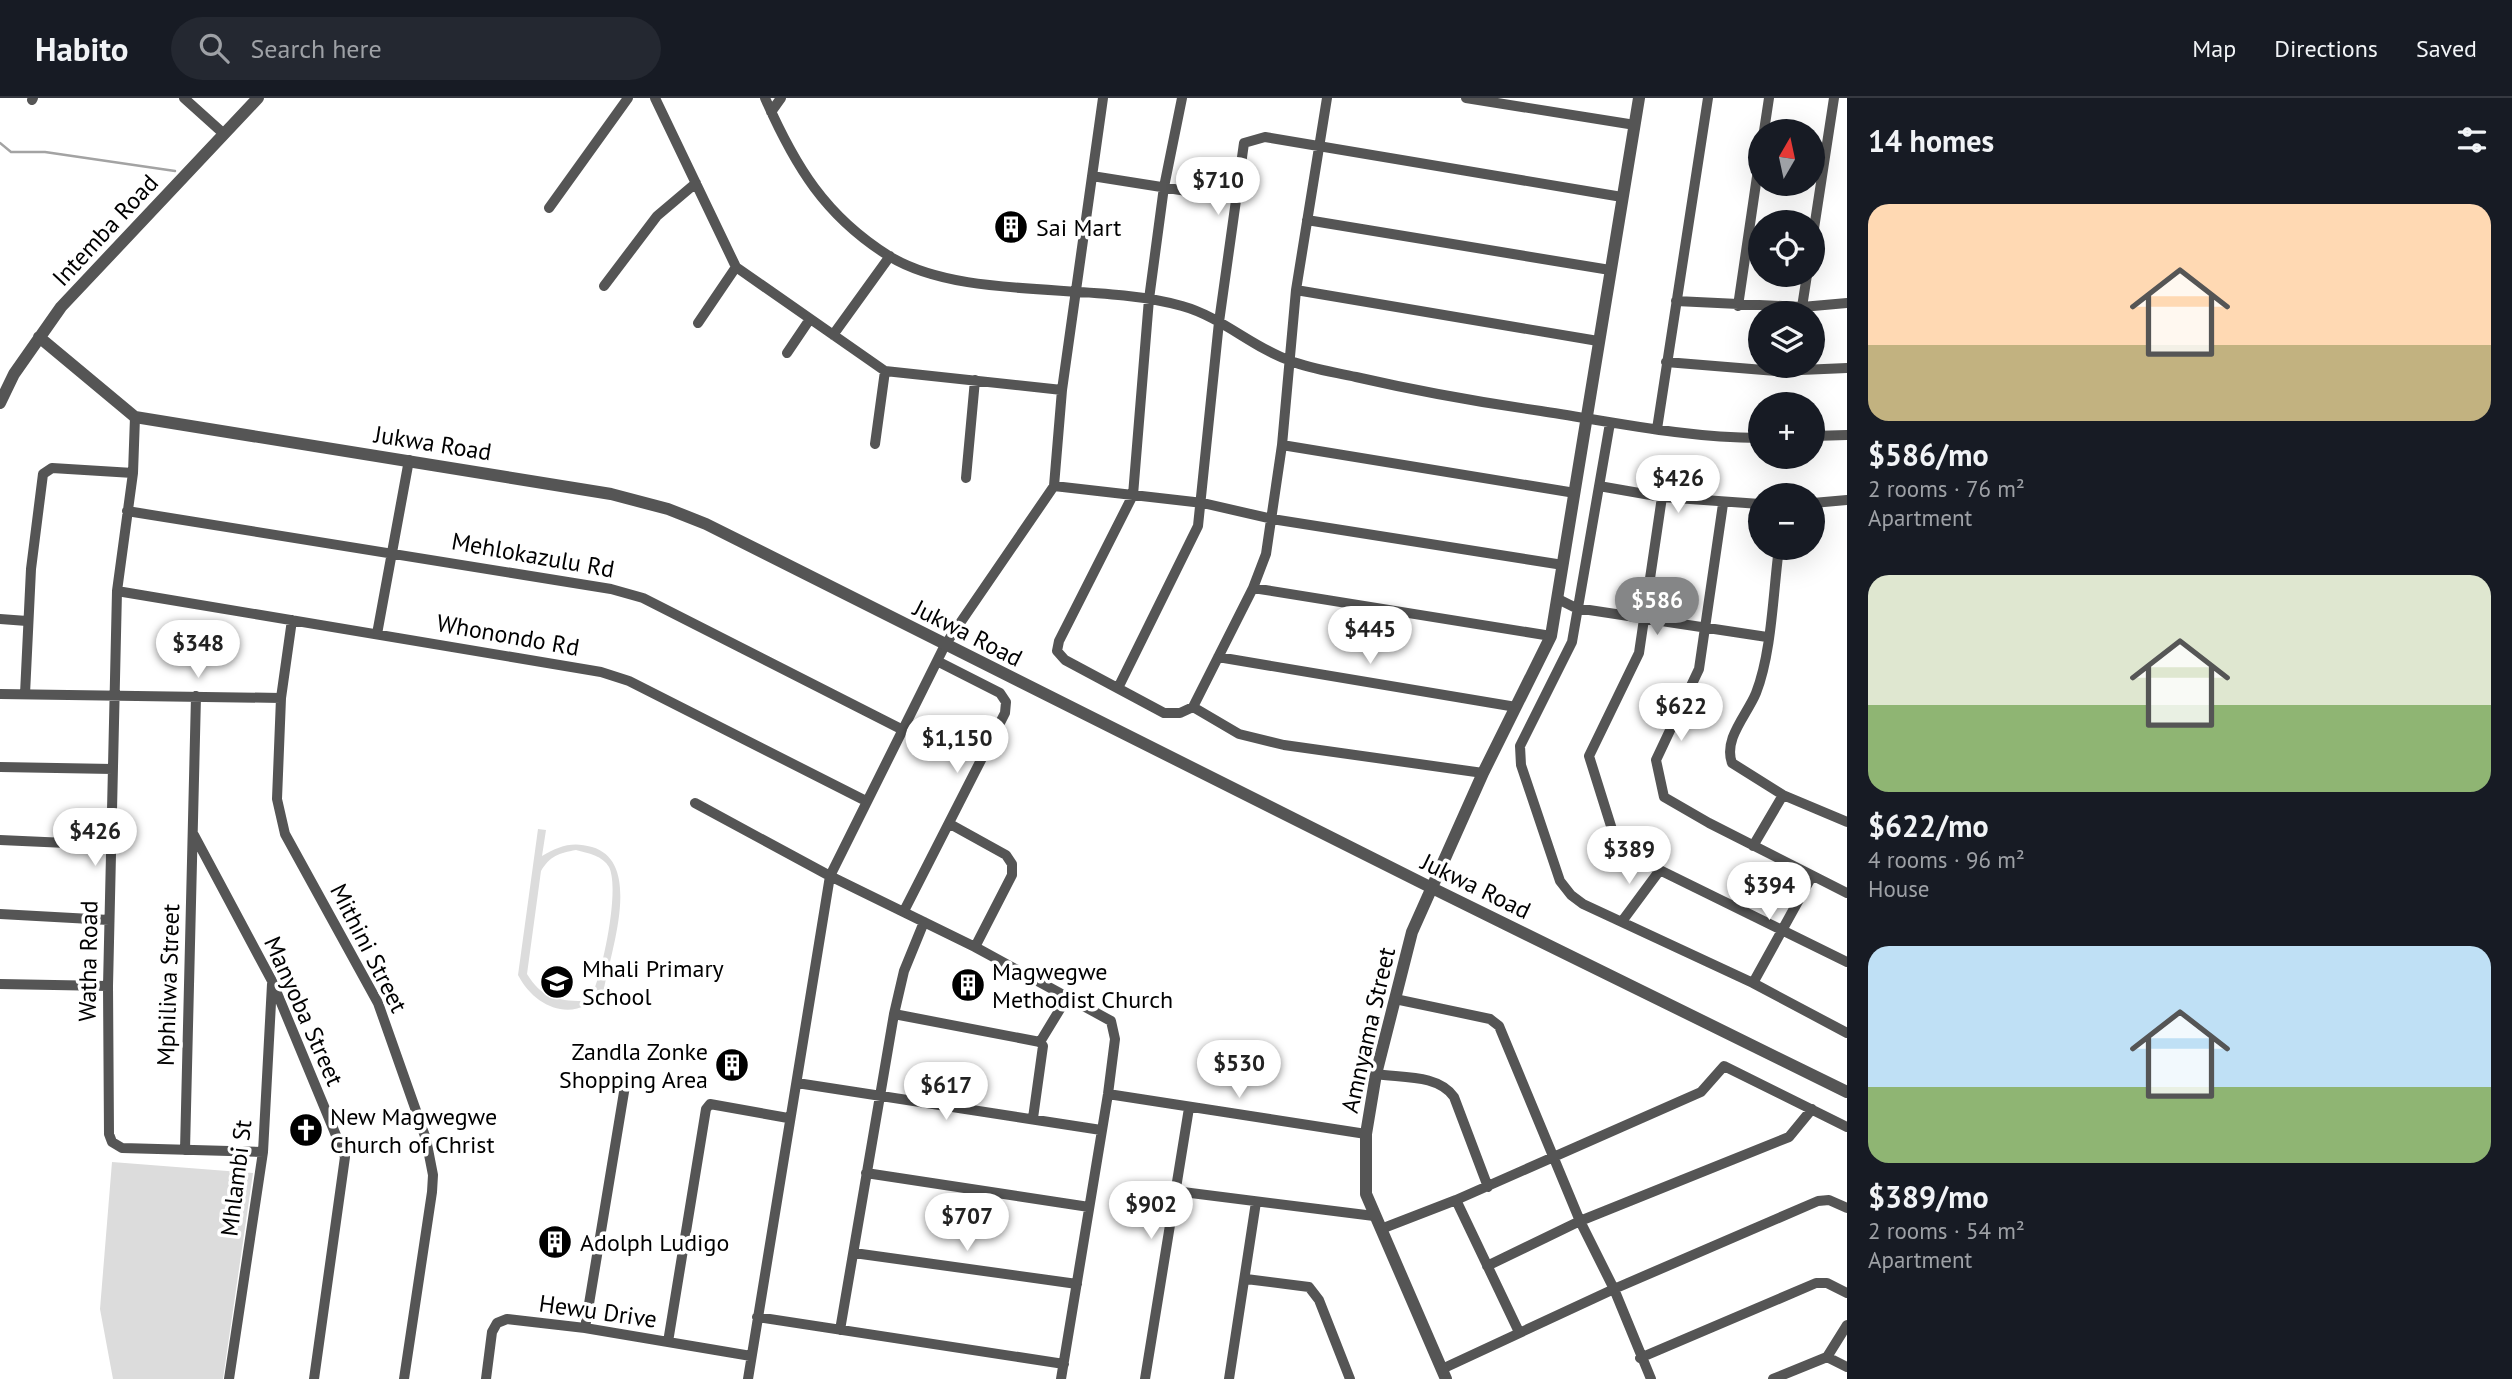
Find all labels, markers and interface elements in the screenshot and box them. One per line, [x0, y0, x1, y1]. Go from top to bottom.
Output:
search box [171, 17, 661, 80]
text: Habito [35, 27, 129, 70]
icon: search [195, 29, 233, 67]
text: Search here [251, 32, 382, 65]
text: Map [2192, 33, 2236, 64]
text: Directions [2274, 33, 2378, 64]
text: Saved [2416, 33, 2477, 64]
north arrow [1748, 119, 1825, 196]
map controls [1748, 119, 1825, 560]
text: 14 homes [1868, 121, 1994, 160]
icon: filters [2453, 121, 2491, 159]
pin: $710 [1177, 158, 1259, 217]
text: $710 [1192, 165, 1244, 194]
street label: Intemba Road [45, 168, 165, 292]
building icon: Sai Mart [992, 208, 1030, 246]
button: locate [1748, 210, 1825, 287]
place label: Sai Mart [1036, 212, 1121, 243]
icon: home [2117, 249, 2243, 375]
button: layers [1748, 301, 1825, 378]
button: + [1748, 392, 1825, 469]
street label: Jukwa Road [371, 418, 494, 468]
text: $586/mo [1868, 435, 1989, 474]
pin: $426 [1637, 456, 1719, 515]
text: $426 [1652, 463, 1704, 492]
text: 2 rooms · 76 m² [1868, 474, 2025, 503]
button: − [1748, 483, 1825, 560]
text: Apartment [1868, 503, 1972, 532]
street label: Mehlokazulu Rd [449, 525, 617, 585]
pin: $586 [1616, 578, 1698, 637]
text: $586 [1631, 585, 1683, 614]
street label: Jukwa Road [907, 592, 1028, 674]
pin: $445 [1329, 606, 1411, 666]
street label: Whonondo Rd [434, 607, 582, 663]
text: $445 [1344, 614, 1396, 643]
pin: $348 [157, 620, 239, 680]
icon: home [2117, 620, 2243, 746]
text: $348 [172, 628, 224, 657]
pin: $622 [1640, 684, 1722, 743]
text: $622 [1655, 691, 1707, 720]
pin: $1,150 [900, 716, 1014, 775]
text: $1,150 [921, 723, 993, 752]
text: $622/mo [1868, 806, 1989, 845]
pin: $426 [54, 808, 136, 868]
text: $426 [69, 816, 121, 845]
pin: $389 [1588, 826, 1670, 886]
text: $389 [1603, 834, 1655, 863]
text: 4 rooms · 96 m² [1868, 845, 2025, 874]
street label: Jukwa Road [1415, 846, 1536, 926]
pin: $394 [1728, 862, 1810, 922]
text: $394 [1743, 870, 1795, 899]
text: House [1868, 874, 1930, 903]
street label: Mithini Street [323, 878, 415, 1018]
street label: Watha Road [71, 900, 105, 1022]
street label: Mphiliwa Street [150, 903, 186, 1067]
street label: Manyoba Street [257, 931, 351, 1091]
street label: Amnyama Street [1334, 944, 1402, 1116]
place label: Mhali Primary School [582, 953, 724, 1012]
place label: Magwegwe Methodist Church [992, 956, 1173, 1015]
school or university icon: Mhali Primary School [538, 963, 576, 1001]
building icon: Magwegwe Methodist Church [949, 966, 987, 1004]
icon: home [2117, 991, 2243, 1117]
place label: Zandla Zonke Shopping Area [559, 1036, 708, 1095]
pin: $530 [1198, 1040, 1280, 1100]
building icon: Zandla Zonke Shopping Area [713, 1046, 751, 1084]
text: $530 [1213, 1048, 1265, 1077]
pin: $617 [905, 1062, 987, 1122]
text: $617 [920, 1070, 972, 1099]
place label: New Magwegwe Church of Christ [330, 1101, 497, 1160]
church icon: New Magwegwe Church of Christ [287, 1111, 325, 1149]
street label: Mhlambi St [213, 1118, 259, 1238]
text: $389/mo [1868, 1177, 1989, 1216]
pin: $902 [1110, 1182, 1192, 1241]
text: $902 [1125, 1189, 1177, 1218]
pin: $707 [926, 1194, 1008, 1253]
text: $707 [941, 1201, 993, 1230]
text: 2 rooms · 54 m² [1868, 1216, 2025, 1245]
building icon: Adolph Ludigo [536, 1223, 574, 1261]
place label: Adolph Ludigo [580, 1227, 729, 1258]
text: Apartment [1868, 1245, 1972, 1274]
street label: Hewu Drive [537, 1287, 659, 1335]

